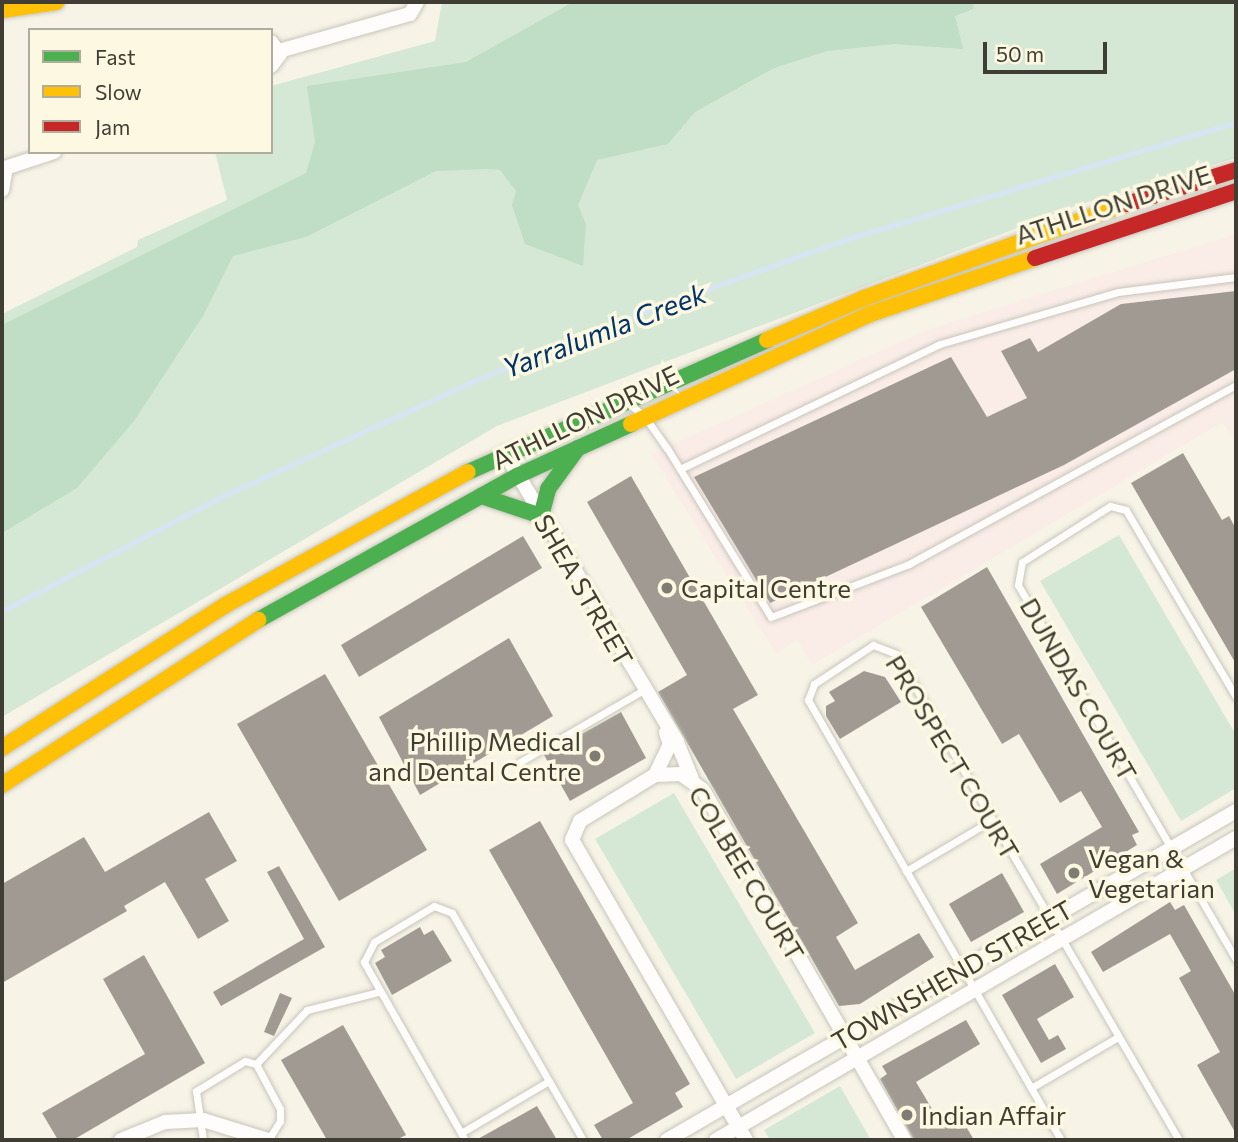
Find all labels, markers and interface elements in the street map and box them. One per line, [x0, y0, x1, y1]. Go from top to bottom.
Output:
legend [28, 28, 273, 154]
scale bar [986, 28, 1110, 72]
text: 50 m [996, 41, 1044, 66]
text: Fast [95, 44, 136, 69]
text: Slow [95, 79, 142, 104]
text: Jam [95, 114, 130, 139]
street label: ATHLLON DRIVE [1011, 158, 1215, 250]
water label: Yarralumla Creek [497, 276, 711, 384]
street label: ATHLLON DRIVE [486, 358, 684, 476]
street label: SHEA STREET [528, 509, 640, 671]
place label: Capital Centre [681, 572, 851, 604]
marker: Capital Centre [659, 580, 675, 596]
street label: DUNDAS COURT [1014, 592, 1144, 786]
street label: PROSPECT COURT [880, 649, 1026, 865]
place label: Phillip Medical and Dental Centre [368, 725, 581, 786]
marker: Phillip Medical and Dental Centre [587, 748, 603, 764]
street label: COLBEE COURT [683, 780, 811, 966]
place label: Vegan & Vegetarian [1088, 842, 1215, 903]
marker: Vegan & Vegetarian [1066, 865, 1082, 881]
street label: TOWNSHEND STREET [826, 893, 1078, 1057]
place label: Indian Affair [921, 1099, 1066, 1131]
marker: Indian Affair [899, 1107, 915, 1123]

